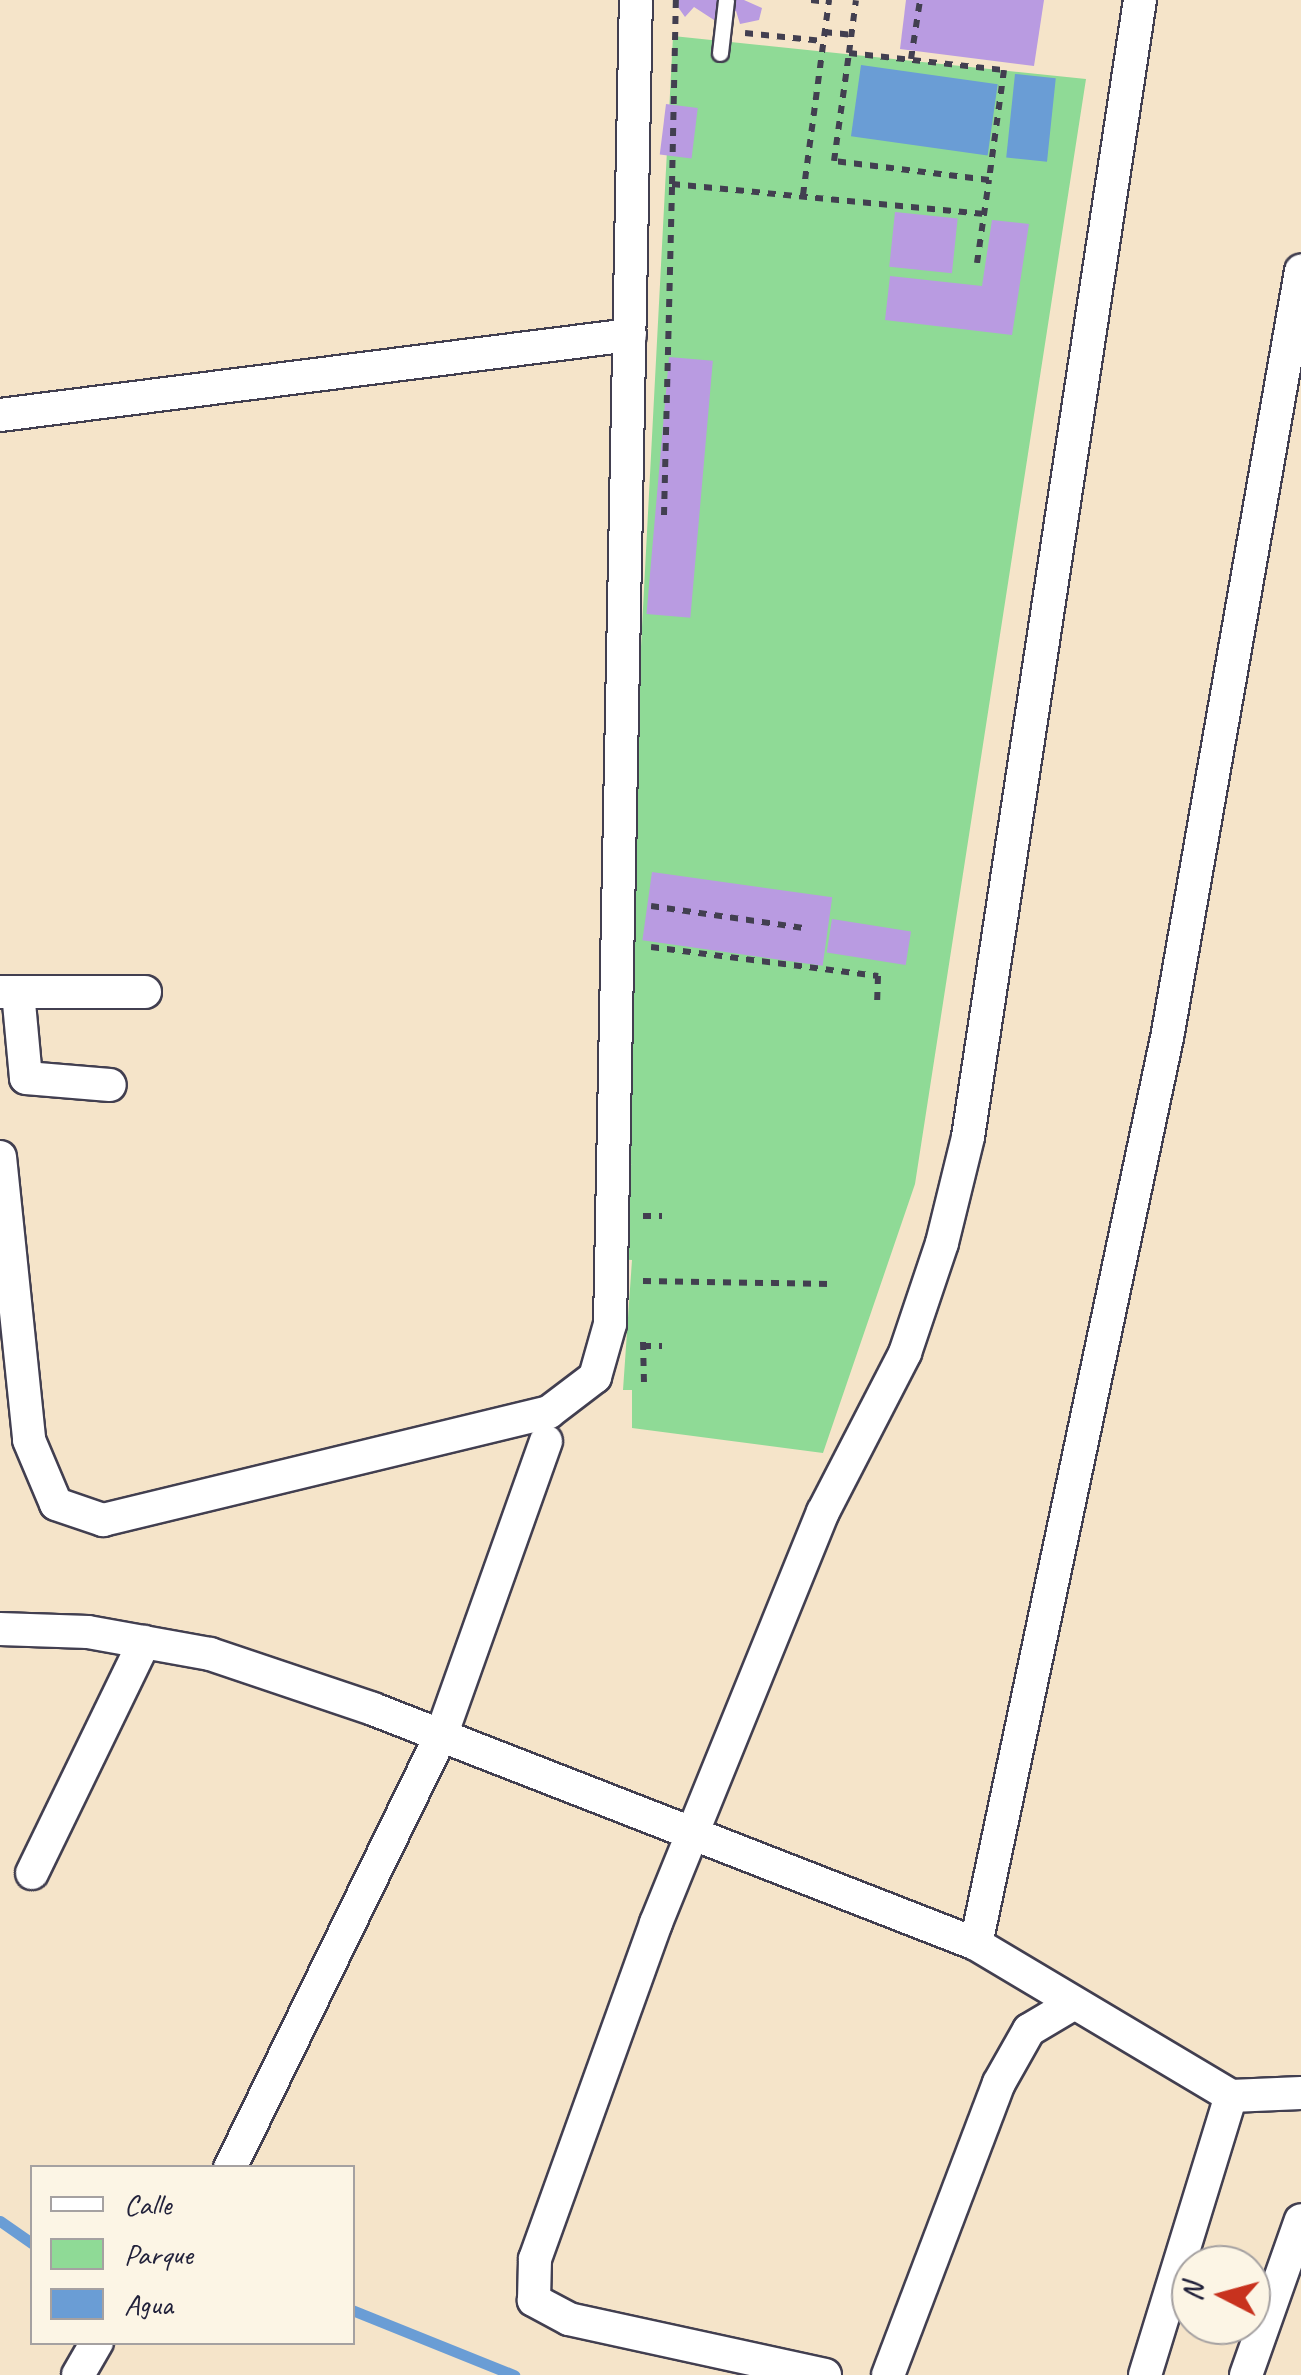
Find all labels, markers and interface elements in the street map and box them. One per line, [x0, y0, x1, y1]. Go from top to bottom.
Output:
legend [30, 2165, 355, 2345]
text: Calle [124, 2185, 171, 2223]
text: Parque [124, 2235, 193, 2273]
north arrow [1171, 2245, 1271, 2345]
text: N [1174, 2282, 1211, 2302]
text: Agua [124, 2285, 173, 2323]

